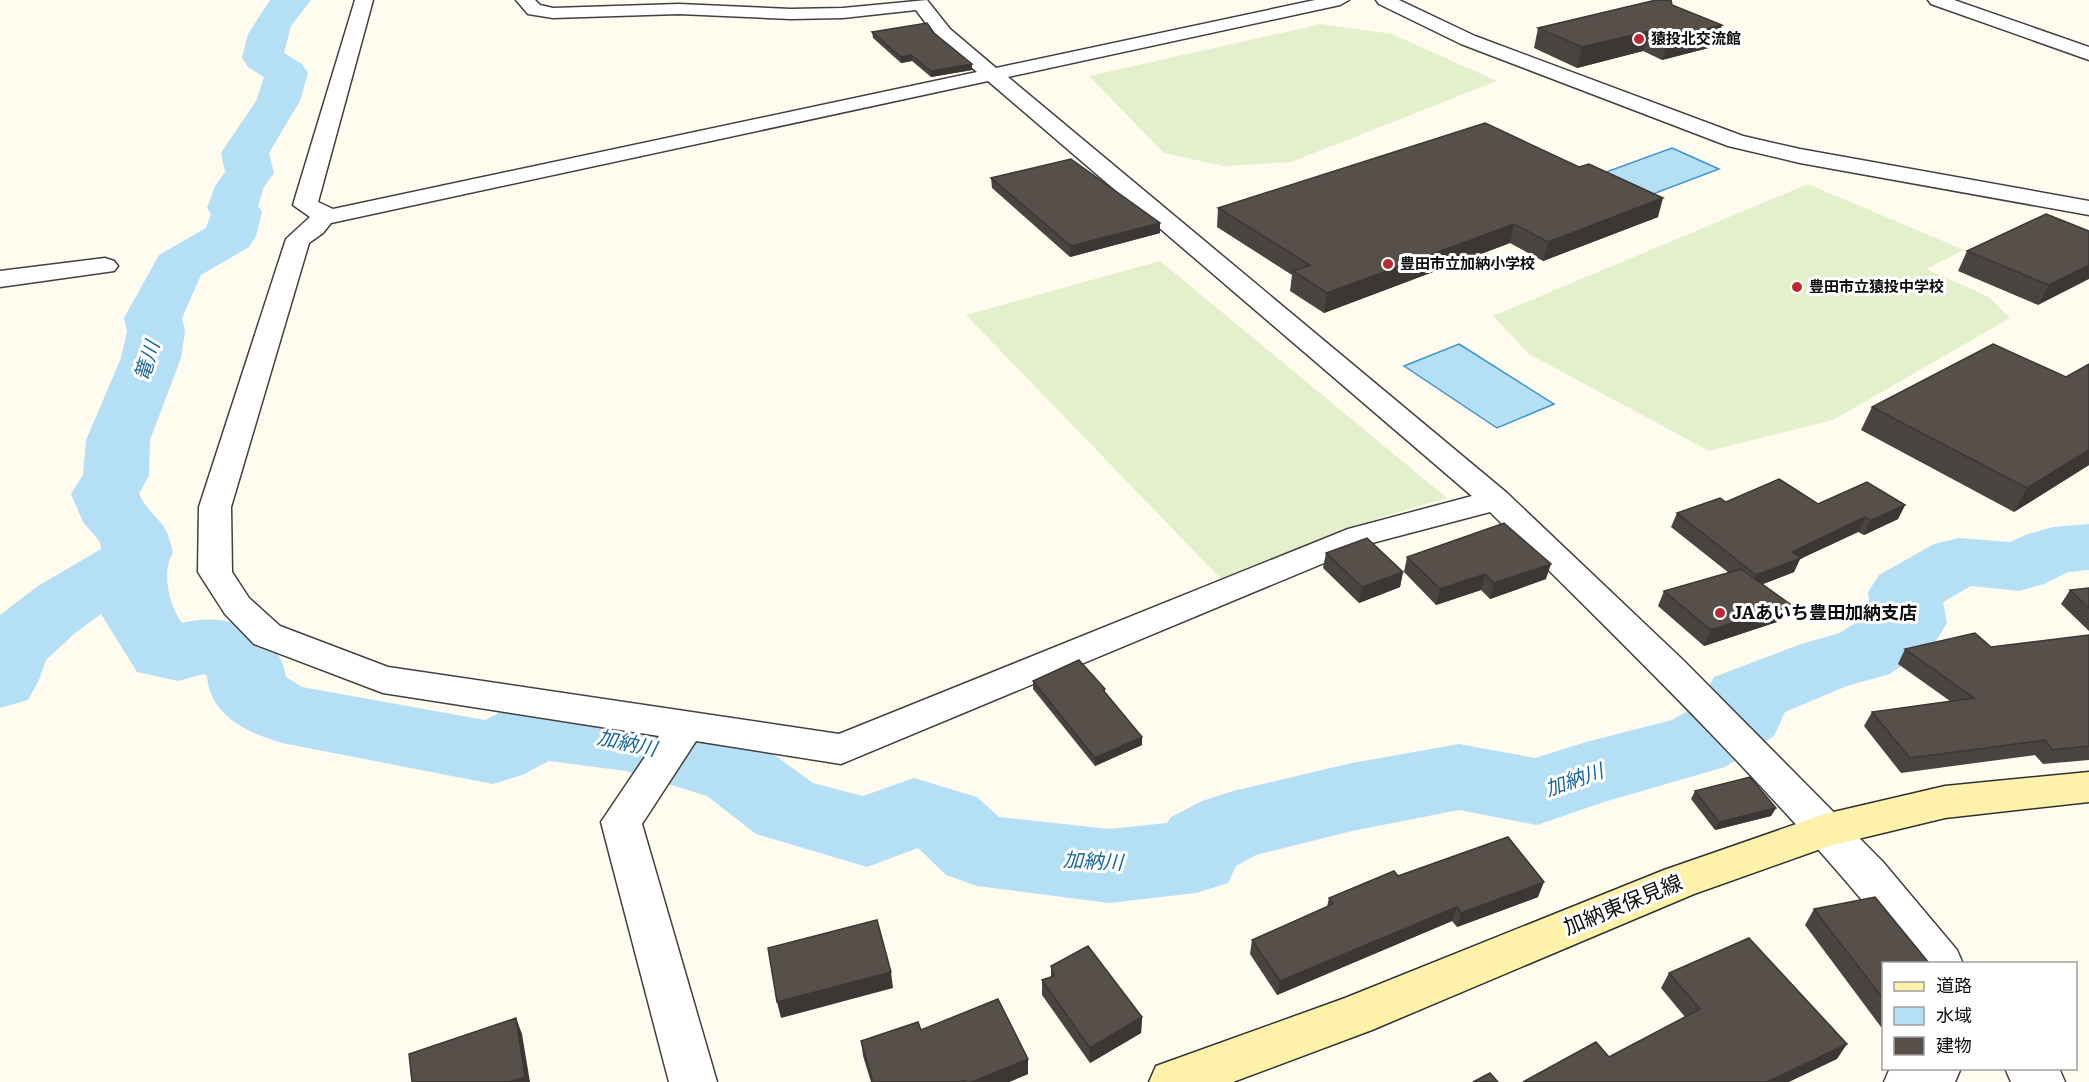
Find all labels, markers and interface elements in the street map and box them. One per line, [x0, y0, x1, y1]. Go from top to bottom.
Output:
place label: 猿投北交流館 [1651, 26, 1741, 49]
marker: 猿投北交流館 [1632, 32, 1646, 46]
place label: 豊田市立加納小学校 [1400, 251, 1535, 274]
marker: 豊田市立加納小学校 [1381, 257, 1395, 271]
place label: 豊田市立猿投中学校 [1809, 274, 1944, 297]
marker: 豊田市立猿投中学校 [1790, 280, 1804, 294]
water label: 篭川 [125, 335, 166, 384]
place label: JAあいち豊田加納支店 [1732, 598, 1917, 625]
marker: JAあいち豊田加納支店 [1713, 606, 1727, 620]
water label: 加納川 [595, 720, 662, 762]
water label: 加納川 [1540, 754, 1608, 802]
water label: 加納川 [1062, 842, 1126, 876]
street label: 加納東保見線 [1558, 865, 1686, 941]
legend [1882, 962, 2077, 1070]
text: 道路 [1936, 971, 1972, 998]
text: 水域 [1936, 1001, 1972, 1028]
text: 建物 [1936, 1031, 1972, 1058]

